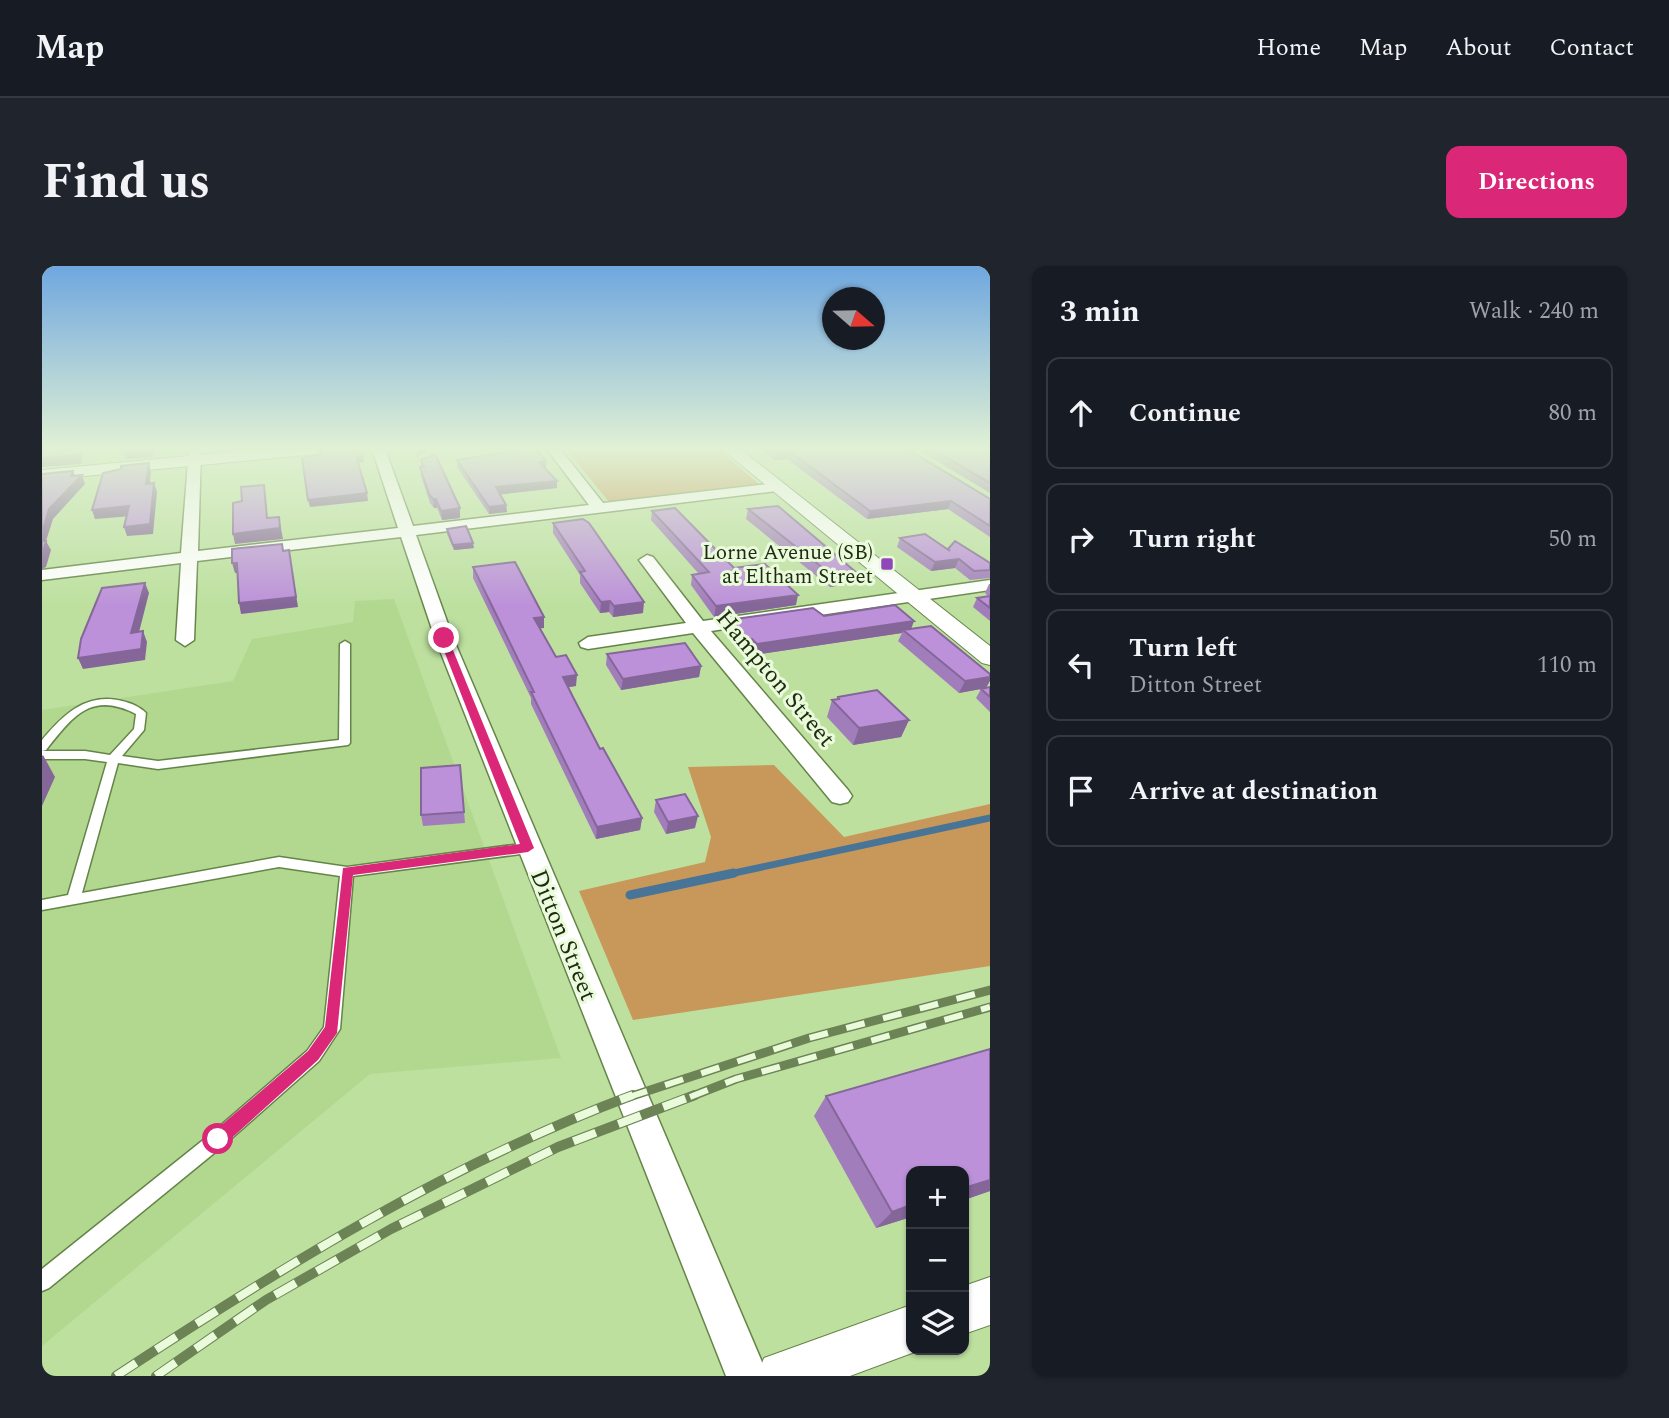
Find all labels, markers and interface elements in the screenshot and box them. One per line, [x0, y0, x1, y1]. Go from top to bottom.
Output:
text: Map [35, 23, 104, 73]
text: Home [1256, 30, 1321, 66]
text: Map [1359, 30, 1407, 66]
text: About [1445, 30, 1511, 66]
text: Contact [1549, 30, 1634, 66]
text: Find us [42, 145, 210, 220]
button: Directions [1446, 146, 1627, 218]
north arrow [822, 287, 885, 350]
text: 3 min [1060, 289, 1140, 335]
text: Walk · 240 m [1469, 294, 1599, 329]
text: Continue [1129, 393, 1241, 433]
icon: ahead [1062, 394, 1100, 432]
text: 80 m [1548, 396, 1597, 431]
text: Turn right [1129, 519, 1256, 559]
icon: right [1062, 520, 1100, 558]
text: 50 m [1548, 522, 1597, 557]
place label: Lorne Avenue (SB) at Eltham Street [702, 537, 873, 593]
marker: Lorne Avenue (SB) at Eltham Street [879, 556, 895, 572]
street label: Hampton Street [707, 602, 844, 755]
route end [428, 622, 459, 653]
text: Turn left [1129, 628, 1237, 668]
icon: left [1062, 646, 1100, 684]
text: 110 m [1537, 648, 1597, 683]
text: Ditton Street [1129, 668, 1262, 703]
text: Arrive at destination [1129, 771, 1378, 811]
icon: arrive [1062, 772, 1100, 810]
street label: Ditton Street [520, 864, 606, 1007]
route start [202, 1123, 233, 1154]
map controls [906, 1166, 969, 1355]
button: + [906, 1166, 969, 1229]
button: − [906, 1229, 969, 1292]
button: layers [906, 1292, 969, 1355]

